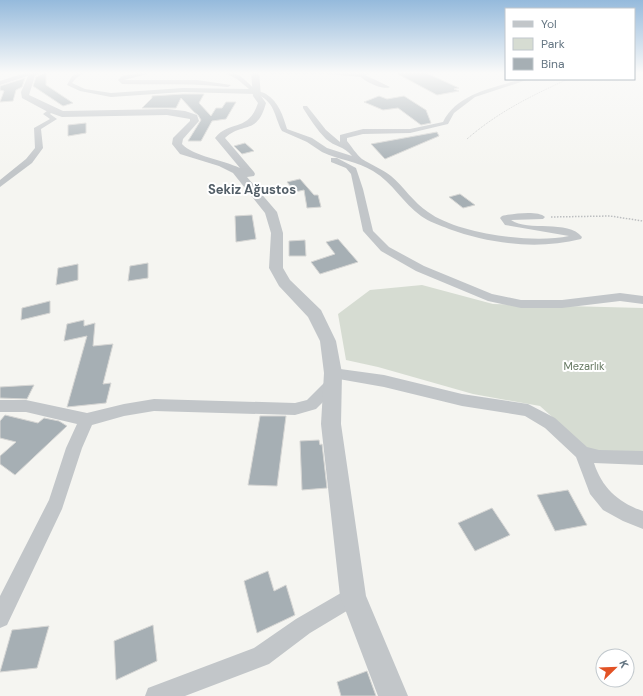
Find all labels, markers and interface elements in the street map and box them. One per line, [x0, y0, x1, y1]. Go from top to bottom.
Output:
legend [505, 8, 635, 80]
text: Yol [541, 16, 557, 32]
text: Park [541, 36, 565, 52]
text: Bina [541, 56, 565, 72]
district label: Sekiz Ağustos [208, 181, 296, 198]
park label: Mezarlık [563, 359, 605, 373]
north arrow [595, 648, 635, 688]
text: K [616, 658, 632, 670]

